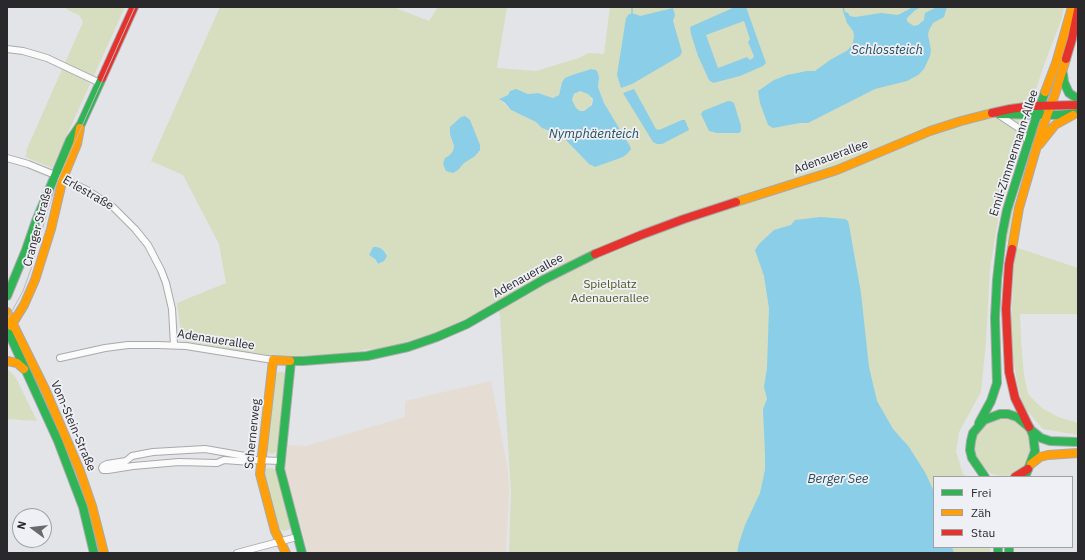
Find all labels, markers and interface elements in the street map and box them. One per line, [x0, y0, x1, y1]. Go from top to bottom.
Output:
water label: Schlossteich [851, 42, 923, 58]
street label: Emil-Zimmermann-Allee [987, 88, 1041, 218]
water label: Nymphäenteich [549, 126, 639, 142]
street label: Adenauerallee [792, 137, 870, 177]
street label: Erlestraße [60, 173, 116, 213]
street label: Cranger Straße [21, 186, 55, 268]
street label: Adenauerallee [490, 251, 566, 301]
park label: Spielplatz Adenauerallee [571, 278, 649, 306]
street label: Adenauerallee [176, 327, 256, 353]
street label: Vom-Stein-Straße [47, 379, 99, 473]
street label: Schernerweg [242, 398, 264, 470]
water label: Berger See [808, 471, 868, 487]
legend [933, 476, 1073, 548]
text: Frei [971, 485, 991, 500]
text: Zäh [971, 505, 991, 520]
north arrow [12, 508, 52, 548]
text: N [14, 519, 29, 531]
text: Stau [971, 525, 995, 540]

